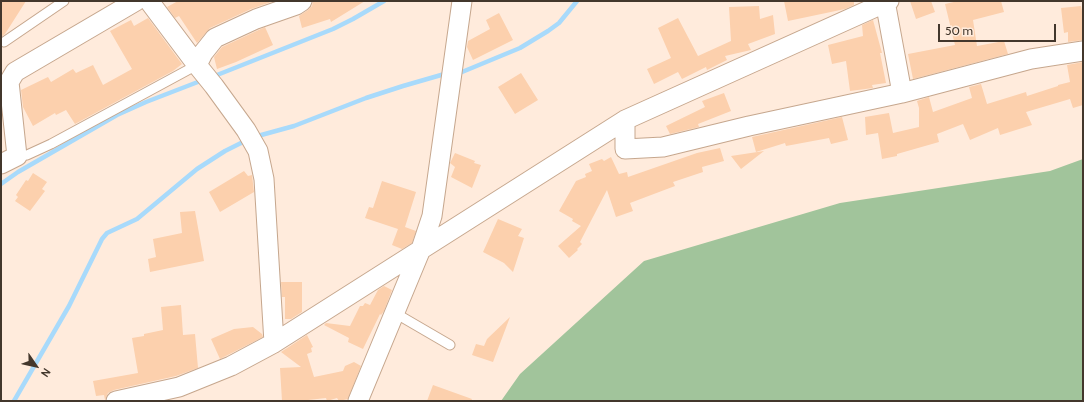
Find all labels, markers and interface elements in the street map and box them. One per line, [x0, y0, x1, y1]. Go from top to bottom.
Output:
scale bar [940, 16, 1058, 42]
text: 50 m [945, 23, 973, 38]
north arrow [16, 346, 56, 386]
text: N [38, 366, 54, 380]

